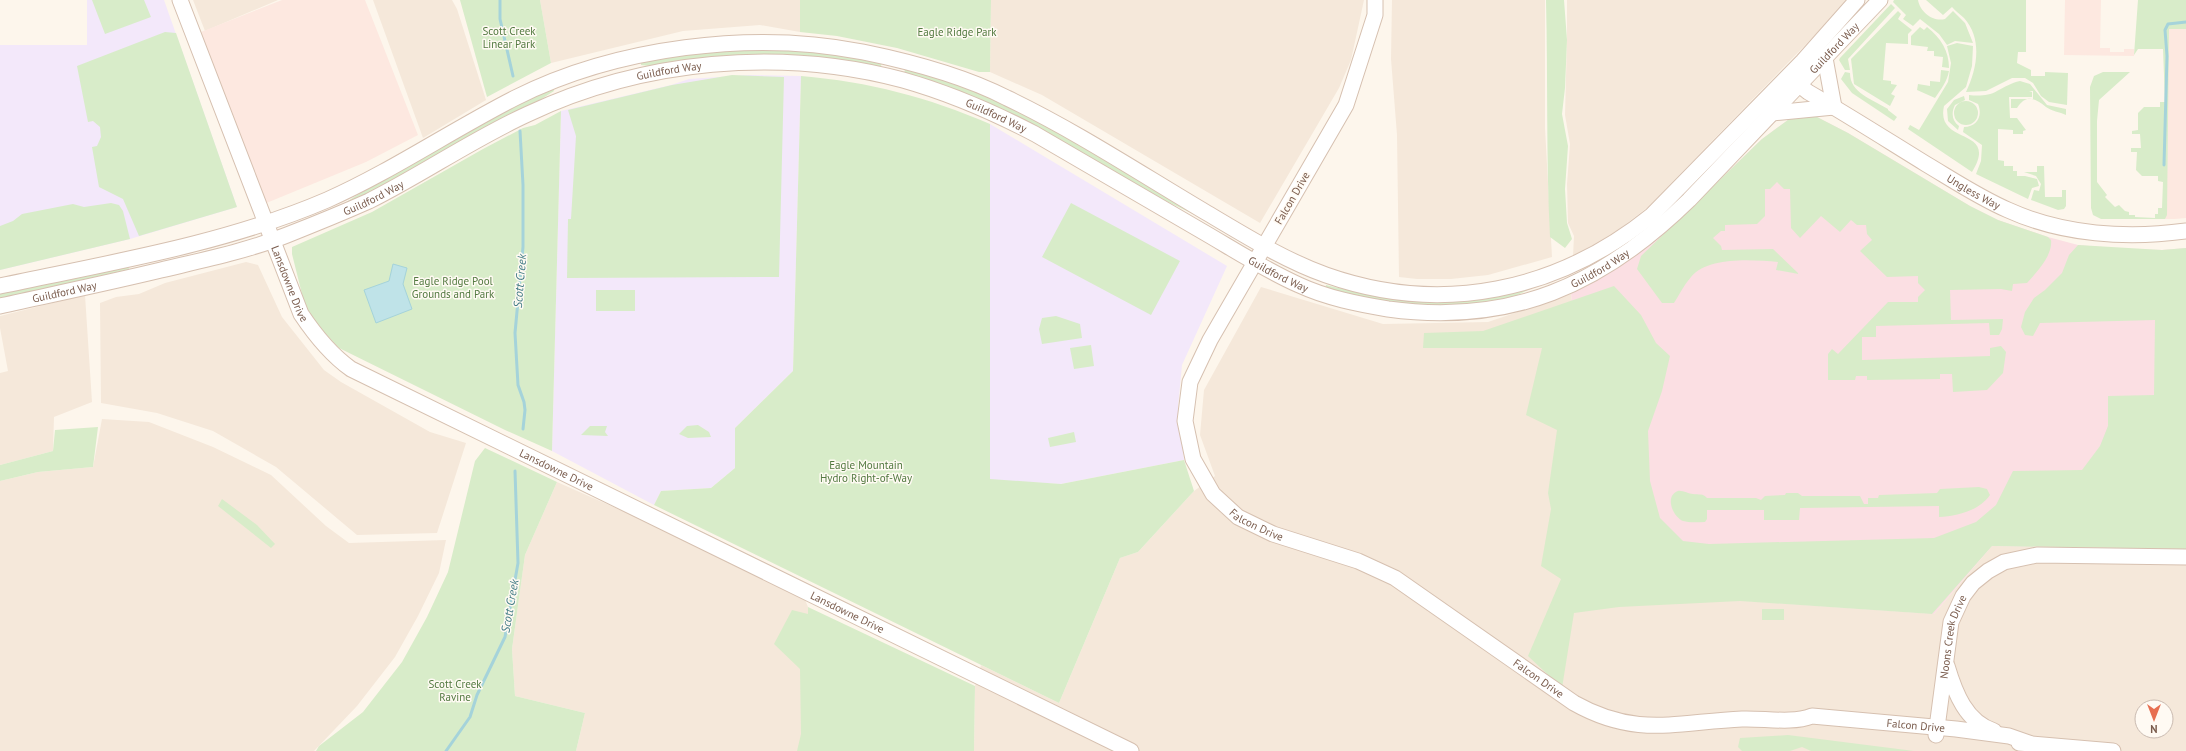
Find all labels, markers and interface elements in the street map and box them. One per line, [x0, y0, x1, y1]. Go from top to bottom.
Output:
street label: Guildford Way [1806, 19, 1863, 77]
park label: Scott Creek Linear Park [483, 24, 536, 51]
park label: Eagle Ridge Park [917, 25, 997, 39]
street label: Guildford Way [635, 58, 703, 83]
street label: Guildford Way [964, 95, 1030, 136]
street label: Falcon Drive [1271, 169, 1313, 227]
street label: Ungless Way [1944, 171, 2003, 213]
street label: Guildford Way [341, 176, 407, 218]
street label: Lansdowne Drive [268, 244, 311, 325]
street label: Guildford Way [1568, 245, 1633, 291]
water label: Scott Creek [510, 253, 529, 309]
street label: Guildford Way [1246, 253, 1311, 296]
park label: Eagle Ridge Pool Grounds and Park [412, 274, 495, 301]
street label: Guildford Way [31, 278, 99, 306]
street label: Lansdowne Drive [517, 446, 596, 494]
park label: Eagle Mountain Hydro Right-of-Way [820, 458, 913, 485]
street label: Falcon Drive [1226, 506, 1285, 544]
water label: Scott Creek [497, 577, 522, 634]
street label: Lansdowne Drive [808, 588, 887, 636]
street label: Noons Creek Drive [1937, 592, 1970, 680]
street label: Falcon Drive [1511, 656, 1567, 701]
park label: Scott Creek Ravine [429, 677, 482, 704]
north arrow [2134, 699, 2174, 739]
street label: Falcon Drive [1886, 716, 1946, 735]
text: N [2150, 722, 2158, 736]

